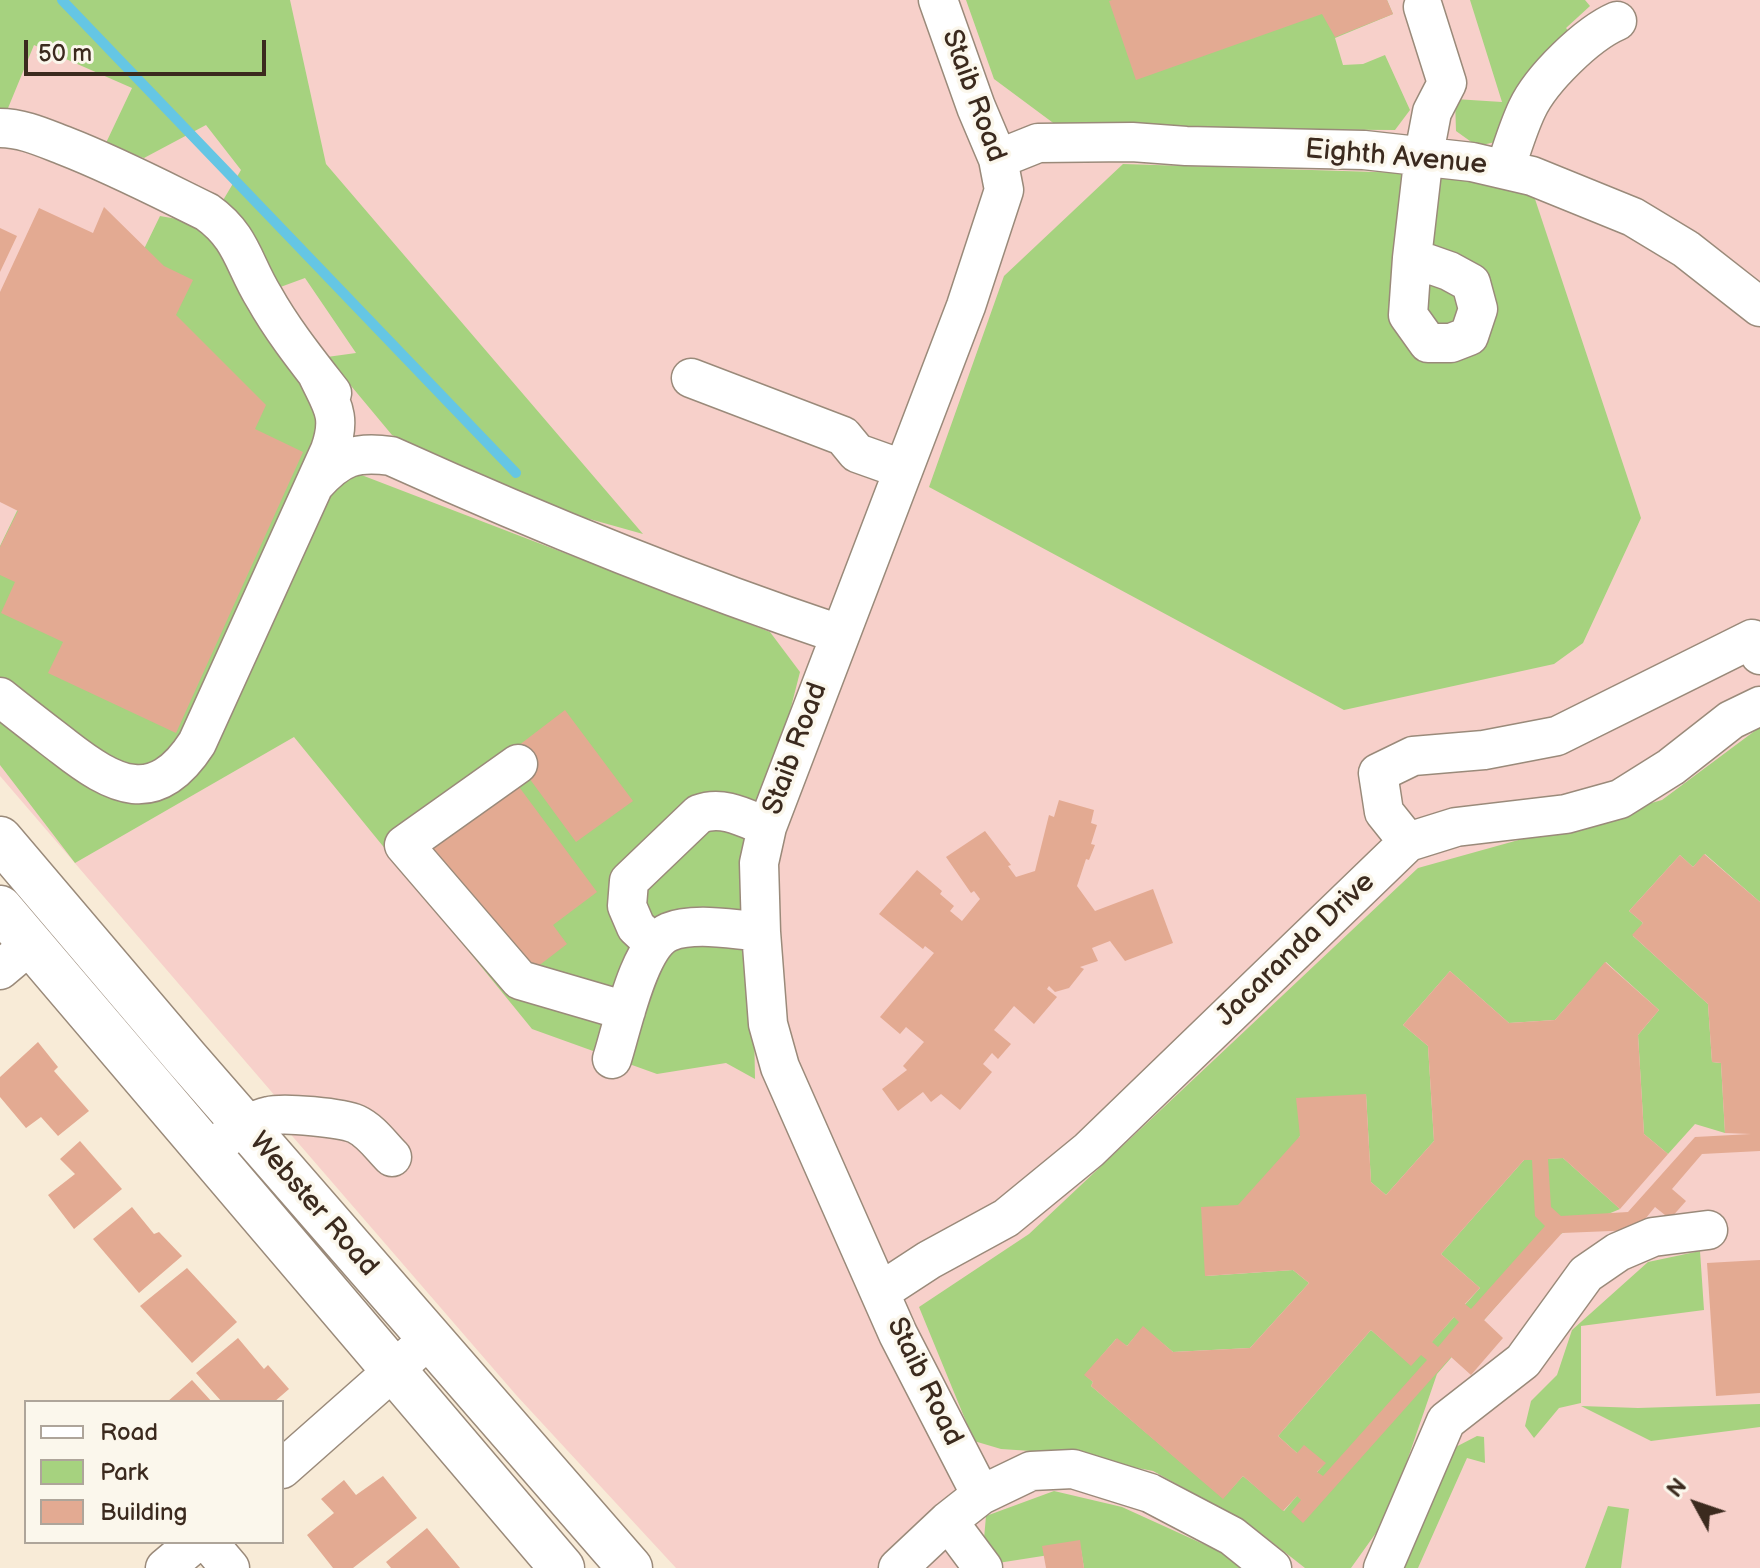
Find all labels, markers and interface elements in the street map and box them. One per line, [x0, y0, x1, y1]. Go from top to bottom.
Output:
scale bar [28, 24, 270, 74]
street label: Staib Road [934, 25, 1012, 167]
text: 50 m [38, 39, 92, 68]
street label: Eighth Avenue [1304, 133, 1488, 183]
street label: Staib Road [757, 678, 835, 820]
street label: Jacaranda Drive [1210, 866, 1382, 1034]
street label: Webster Road [241, 1126, 385, 1284]
street label: Staib Road [879, 1313, 969, 1451]
legend [24, 1400, 284, 1544]
text: Road [100, 1418, 158, 1447]
text: Park [100, 1458, 148, 1487]
north arrow [1656, 1464, 1736, 1544]
text: N [1662, 1473, 1693, 1503]
text: Building [100, 1498, 187, 1527]

